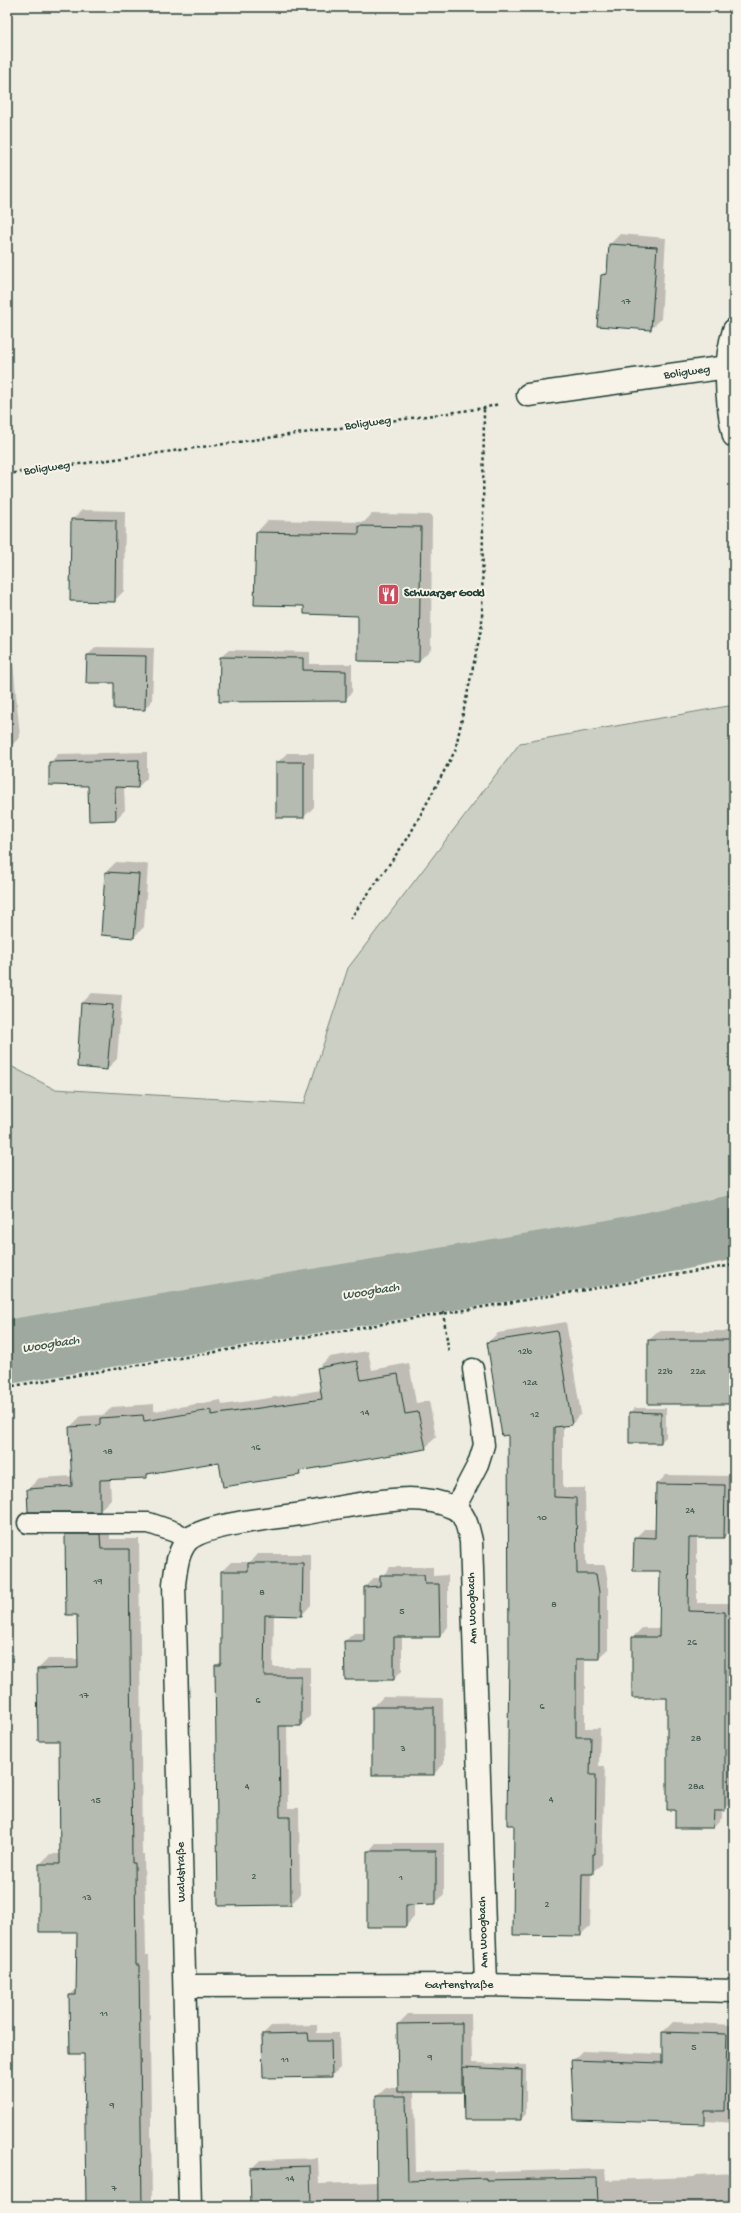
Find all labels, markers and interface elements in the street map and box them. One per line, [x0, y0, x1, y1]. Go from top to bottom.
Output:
house number: 17 [620, 296, 631, 308]
street label: Boligweg [662, 363, 711, 383]
street label: Boligweg [343, 414, 392, 434]
street label: Boligweg [22, 459, 71, 479]
restaurant icon: Schwarzer Gockl [376, 581, 402, 607]
place label: Schwarzer Gockl [404, 587, 485, 601]
water label: Woogbach [341, 1280, 402, 1304]
water label: Woogbach [21, 1333, 82, 1357]
house number: 12b [517, 1346, 533, 1358]
house number: 22b [657, 1366, 673, 1378]
house number: 22a [690, 1366, 706, 1378]
house number: 12a [522, 1377, 538, 1389]
house number: 14 [360, 1407, 370, 1419]
house number: 12 [530, 1409, 540, 1421]
house number: 16 [250, 1442, 261, 1454]
house number: 18 [102, 1446, 113, 1458]
house number: 24 [685, 1505, 695, 1517]
house number: 10 [536, 1512, 547, 1524]
street label: Am Woogbach [465, 1572, 481, 1644]
house number: 19 [92, 1576, 103, 1588]
house number: 8 [259, 1587, 265, 1599]
house number: 8 [551, 1599, 557, 1611]
house number: 5 [399, 1606, 405, 1618]
house number: 26 [687, 1637, 698, 1649]
house number: 17 [78, 1690, 89, 1702]
house number: 6 [255, 1695, 261, 1707]
house number: 6 [539, 1701, 545, 1713]
house number: 28 [691, 1733, 702, 1745]
house number: 3 [399, 1743, 406, 1755]
house number: 4 [245, 1781, 250, 1793]
house number: 28a [688, 1781, 704, 1793]
house number: 4 [549, 1794, 554, 1806]
house number: 15 [90, 1795, 101, 1807]
street label: Waldstraße [174, 1841, 190, 1902]
house number: 2 [252, 1871, 257, 1883]
house number: 1 [398, 1872, 403, 1884]
house number: 13 [81, 1892, 92, 1904]
street label: Am Woogbach [476, 1896, 492, 1968]
house number: 2 [545, 1899, 550, 1911]
street label: Gartenstraße [425, 1979, 494, 1993]
house number: 11 [99, 2008, 108, 2020]
house number: 5 [691, 2042, 697, 2054]
house number: 9 [426, 2052, 433, 2064]
house number: 11 [280, 2054, 289, 2066]
house number: 9 [108, 2100, 115, 2112]
house number: 14 [285, 2173, 295, 2185]
house number: 7 [110, 2183, 117, 2195]

